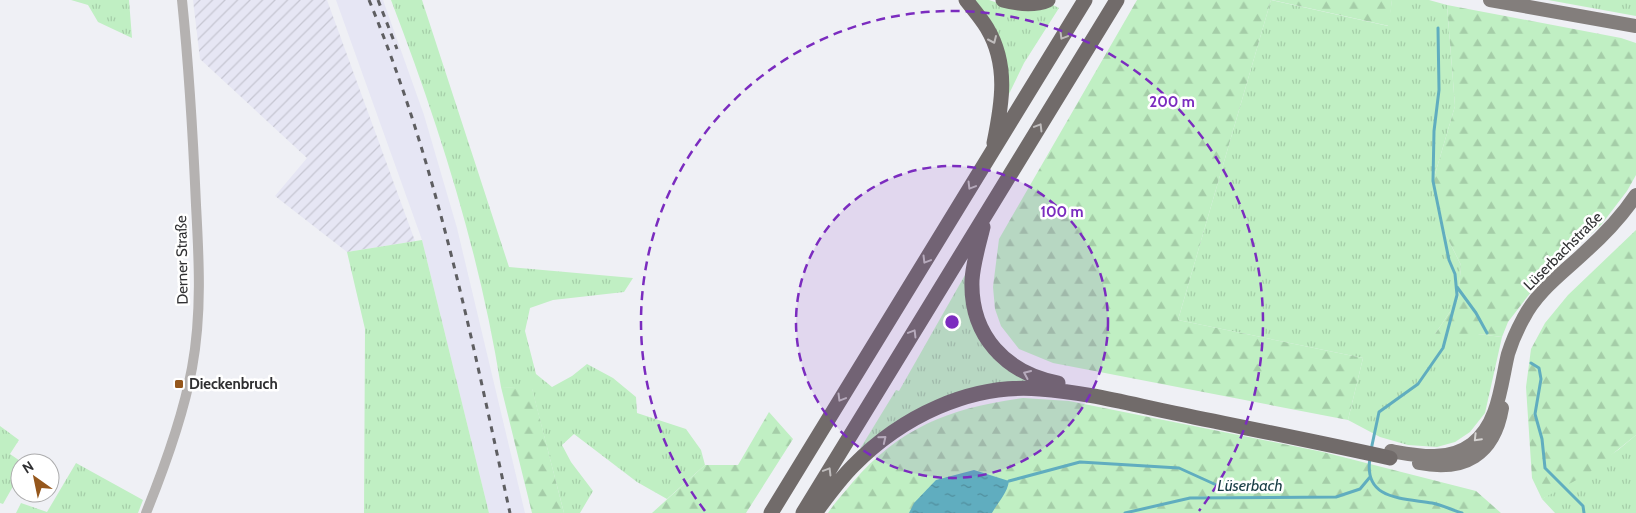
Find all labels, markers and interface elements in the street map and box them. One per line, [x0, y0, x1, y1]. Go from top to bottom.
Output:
one-way arrow [1060, 31, 1070, 40]
one-way arrow [987, 35, 997, 44]
text: 200 m [1149, 93, 1195, 111]
one-way arrow [1033, 124, 1042, 133]
one-way arrow [968, 180, 978, 189]
text: 100 m [1040, 203, 1084, 221]
street label: Lüserbachstraße [1520, 208, 1606, 294]
street label: Derner Straße [172, 215, 192, 305]
one-way arrow [923, 254, 933, 263]
centre of rings [943, 313, 961, 331]
one-way arrow [907, 329, 917, 338]
one-way arrow [1023, 369, 1032, 380]
place label: Dieckenbruch [189, 375, 278, 393]
marker: Dieckenbruch [173, 378, 185, 390]
one-way arrow [838, 393, 848, 402]
one-way arrow [1474, 432, 1483, 441]
one-way arrow [877, 436, 886, 444]
north arrow [10, 453, 60, 503]
text: N [19, 457, 37, 477]
one-way arrow [822, 468, 832, 477]
water label: Lüserbach [1217, 476, 1283, 495]

